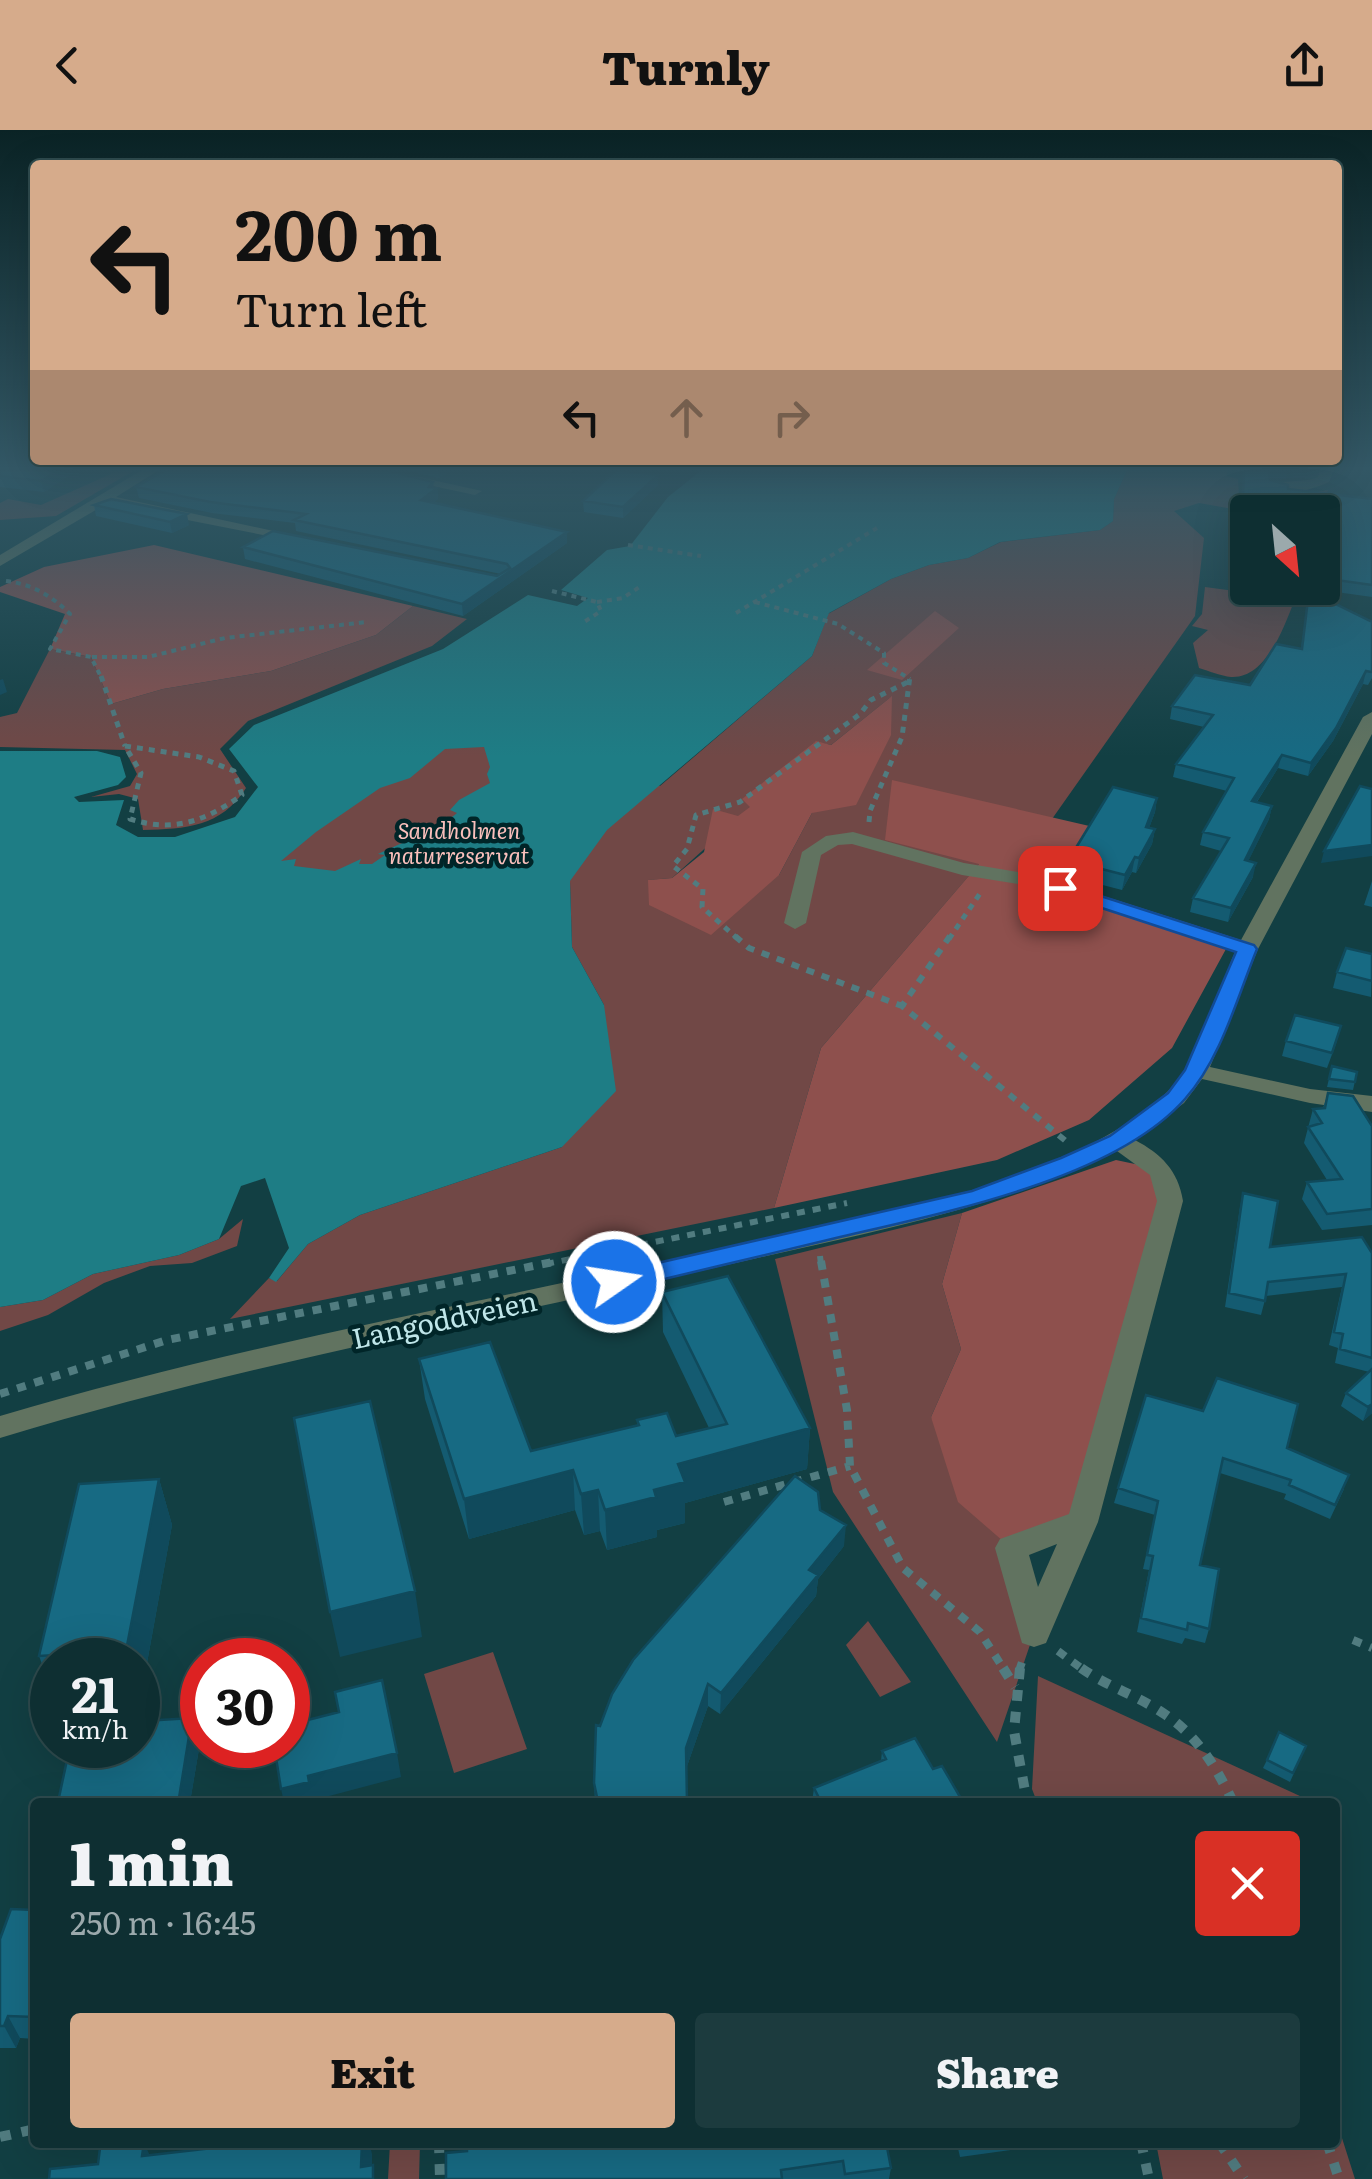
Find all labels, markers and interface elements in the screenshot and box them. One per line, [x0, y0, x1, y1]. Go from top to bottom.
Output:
text: Turnly [602, 32, 770, 99]
icon: back [40, 38, 95, 93]
icon: share [1277, 38, 1332, 93]
text: 200 m [235, 179, 443, 283]
icon: left [70, 200, 200, 330]
text: Turn left [235, 274, 427, 341]
icon: left [554, 390, 609, 445]
icon: ahead [659, 390, 714, 445]
icon: right [764, 390, 819, 445]
north arrow [1230, 495, 1340, 605]
map controls [1230, 495, 1340, 605]
park label: Sandholmen naturreservat [389, 813, 530, 871]
pin [1018, 846, 1103, 931]
icon: arrive [1033, 861, 1088, 916]
position arrow [562, 1230, 666, 1334]
street label: Langoddveien [348, 1278, 540, 1358]
speed limit sign: 30 [180, 1638, 310, 1768]
text: 21 [71, 1654, 119, 1728]
text: km/h [62, 1710, 128, 1747]
text: 1 min [70, 1815, 234, 1904]
button: close [1195, 1831, 1300, 1936]
text: 250 m · 16:45 [70, 1897, 256, 1945]
button: Exit [70, 2013, 675, 2128]
button: Share [695, 2013, 1300, 2128]

